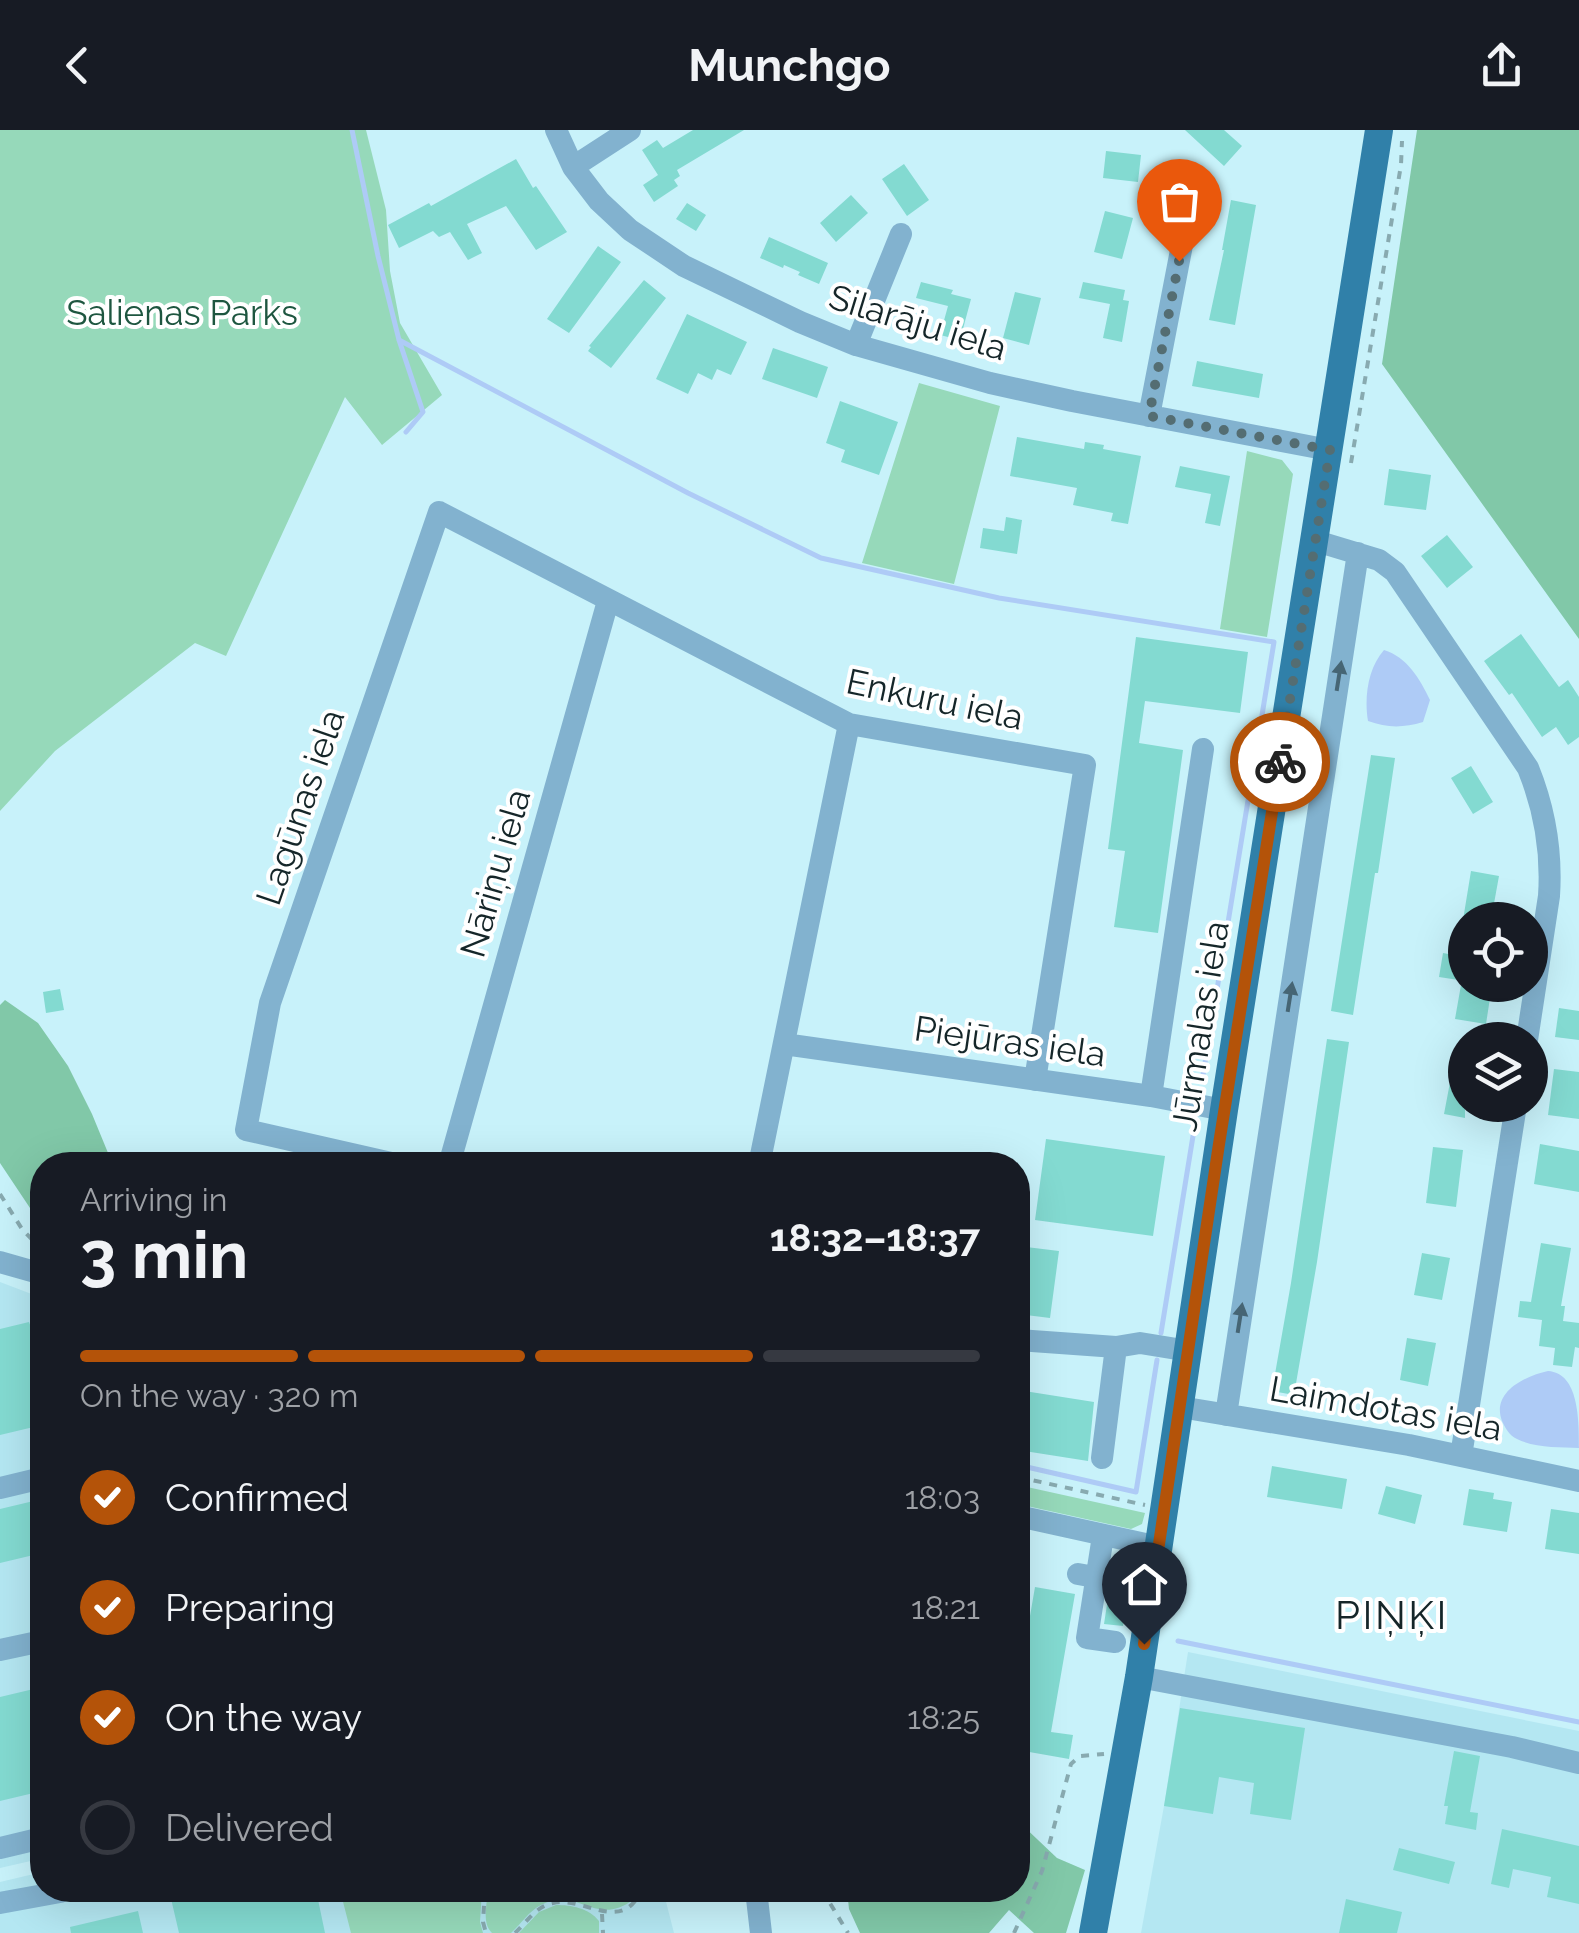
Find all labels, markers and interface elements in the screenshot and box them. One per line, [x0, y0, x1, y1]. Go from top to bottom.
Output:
icon: back [50, 38, 105, 93]
icon: share [1474, 38, 1529, 93]
text: Munchgo [688, 39, 891, 92]
pin [1137, 159, 1222, 262]
icon: bag [1152, 174, 1207, 229]
street label: Silarāju iela [824, 276, 1012, 368]
park label: Salienas Parks [66, 292, 298, 333]
one-way arrow [1332, 659, 1348, 691]
street label: Enkuru iela [843, 660, 1027, 738]
street label: Lagūnas iela [247, 704, 353, 910]
courier [1230, 712, 1330, 812]
icon: bike [1253, 735, 1308, 790]
street label: Nāriņu iela [451, 784, 539, 962]
map controls [1448, 902, 1548, 1122]
button: locate [1448, 902, 1548, 1002]
street label: Jūrmalas iela [1163, 918, 1237, 1134]
one-way arrow [1282, 981, 1298, 1012]
street label: Piejūras iela [912, 1007, 1108, 1075]
button: layers [1448, 1022, 1548, 1122]
text: Arriving in [80, 1181, 227, 1218]
text: 18:32–18:37 [770, 1215, 980, 1260]
text: 3 min [80, 1217, 248, 1293]
one-way arrow [1233, 1302, 1249, 1334]
street label: Laimdotas iela [1267, 1367, 1505, 1449]
text: On the way · 320 m [80, 1377, 358, 1414]
icon: check [80, 1470, 135, 1525]
text: Confirmed [165, 1475, 349, 1520]
text: 18:03 [905, 1479, 980, 1516]
pin [1102, 1542, 1187, 1645]
icon: home [1117, 1557, 1172, 1612]
icon: check [80, 1580, 135, 1635]
text: Preparing [165, 1585, 335, 1630]
text: 18:21 [911, 1589, 980, 1626]
district label: PIŅĶI [1335, 1591, 1449, 1638]
icon: check [80, 1690, 135, 1745]
text: On the way [165, 1695, 362, 1740]
text: 18:25 [907, 1699, 980, 1736]
text: Delivered [165, 1805, 334, 1850]

